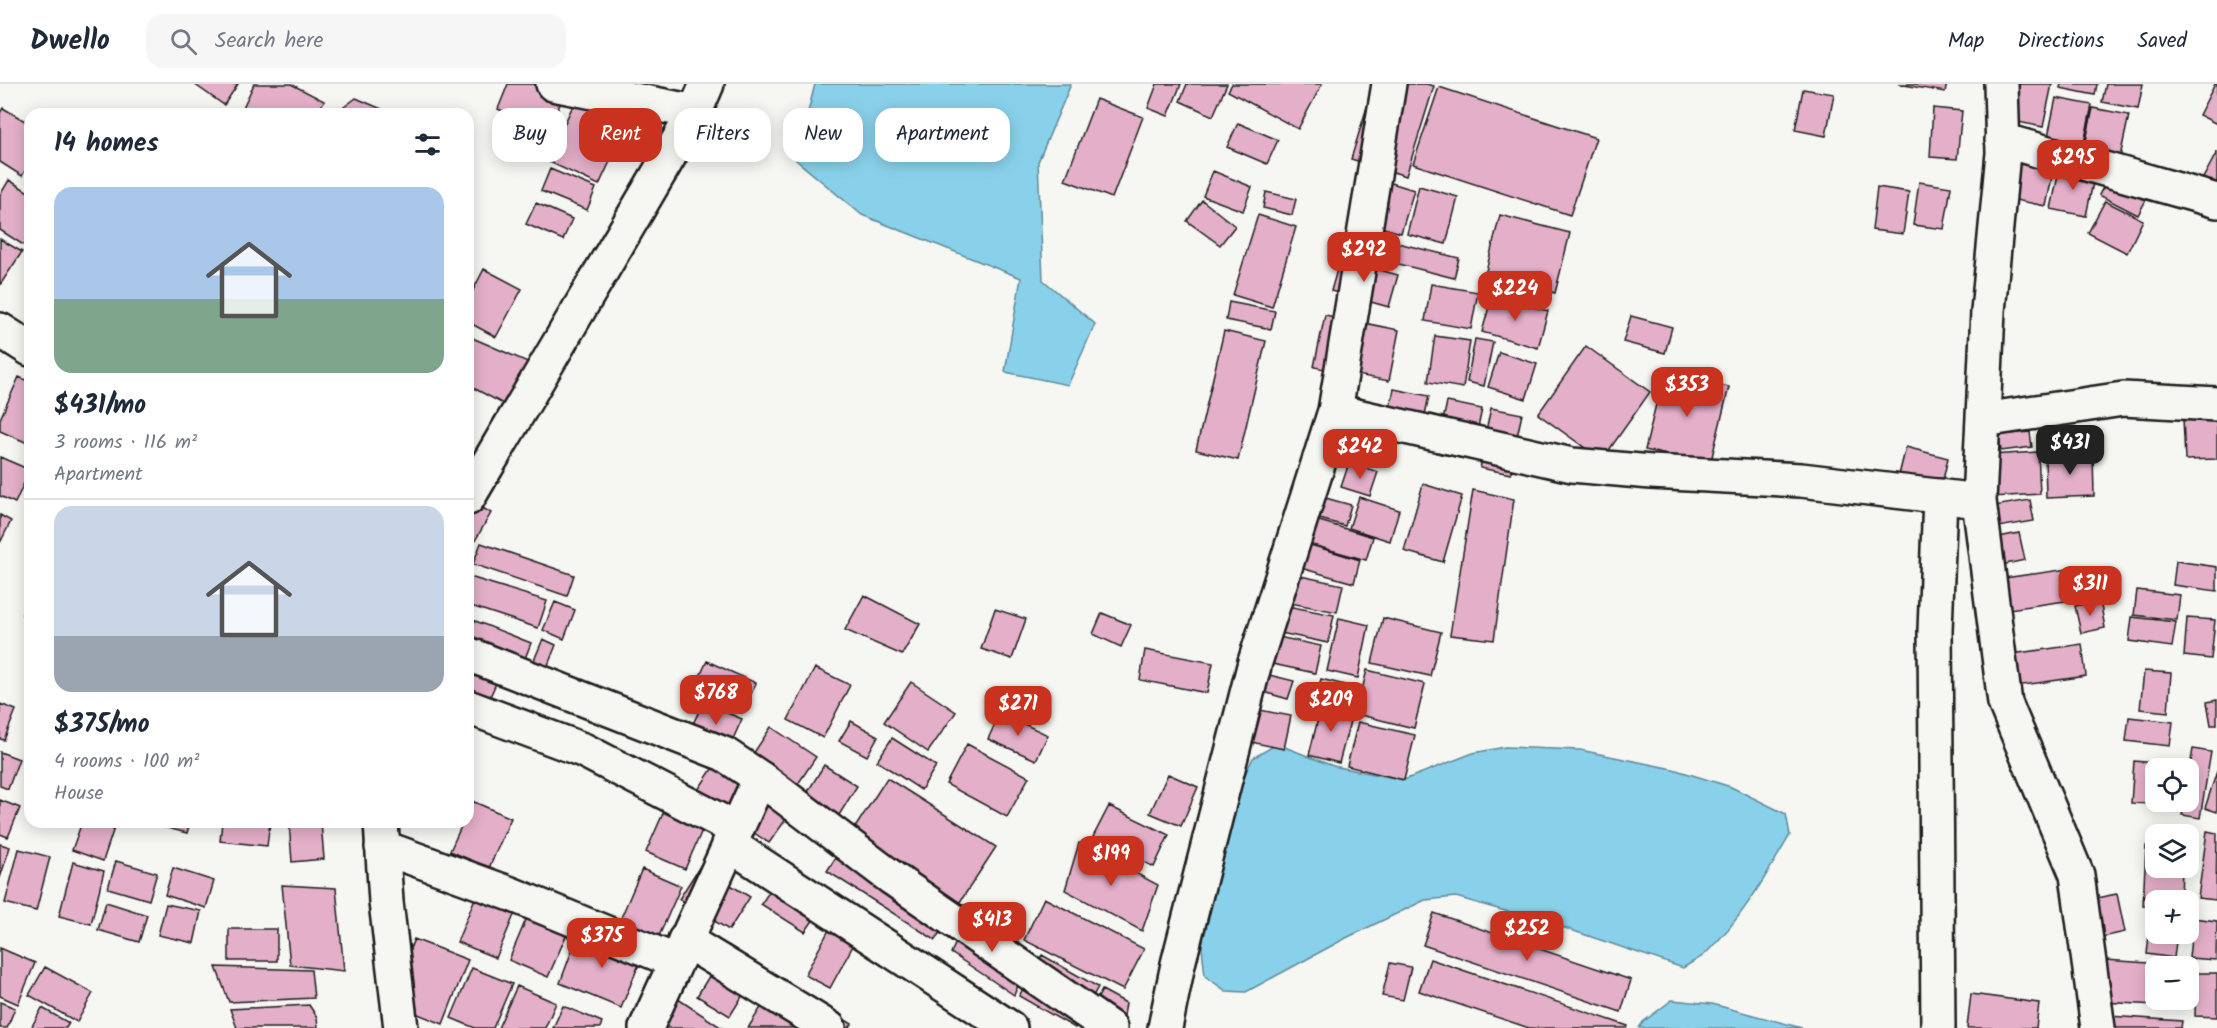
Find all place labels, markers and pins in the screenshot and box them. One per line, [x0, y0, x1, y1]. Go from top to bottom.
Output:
pin: $295 [2037, 140, 2109, 191]
pin: $292 [1328, 232, 1400, 283]
pin: $224 [1479, 271, 1551, 322]
pin: $353 [1651, 367, 1723, 418]
pin: $431 [2034, 425, 2106, 476]
pin: $242 [1324, 429, 1396, 480]
pin: $311 [2054, 566, 2126, 617]
pin: $768 [680, 675, 752, 726]
pin: $209 [1295, 682, 1367, 733]
pin: $271 [982, 686, 1054, 737]
pin: $199 [1075, 836, 1147, 887]
pin: $413 [956, 902, 1028, 953]
pin: $252 [1491, 911, 1563, 962]
pin: $375 [566, 918, 638, 969]

